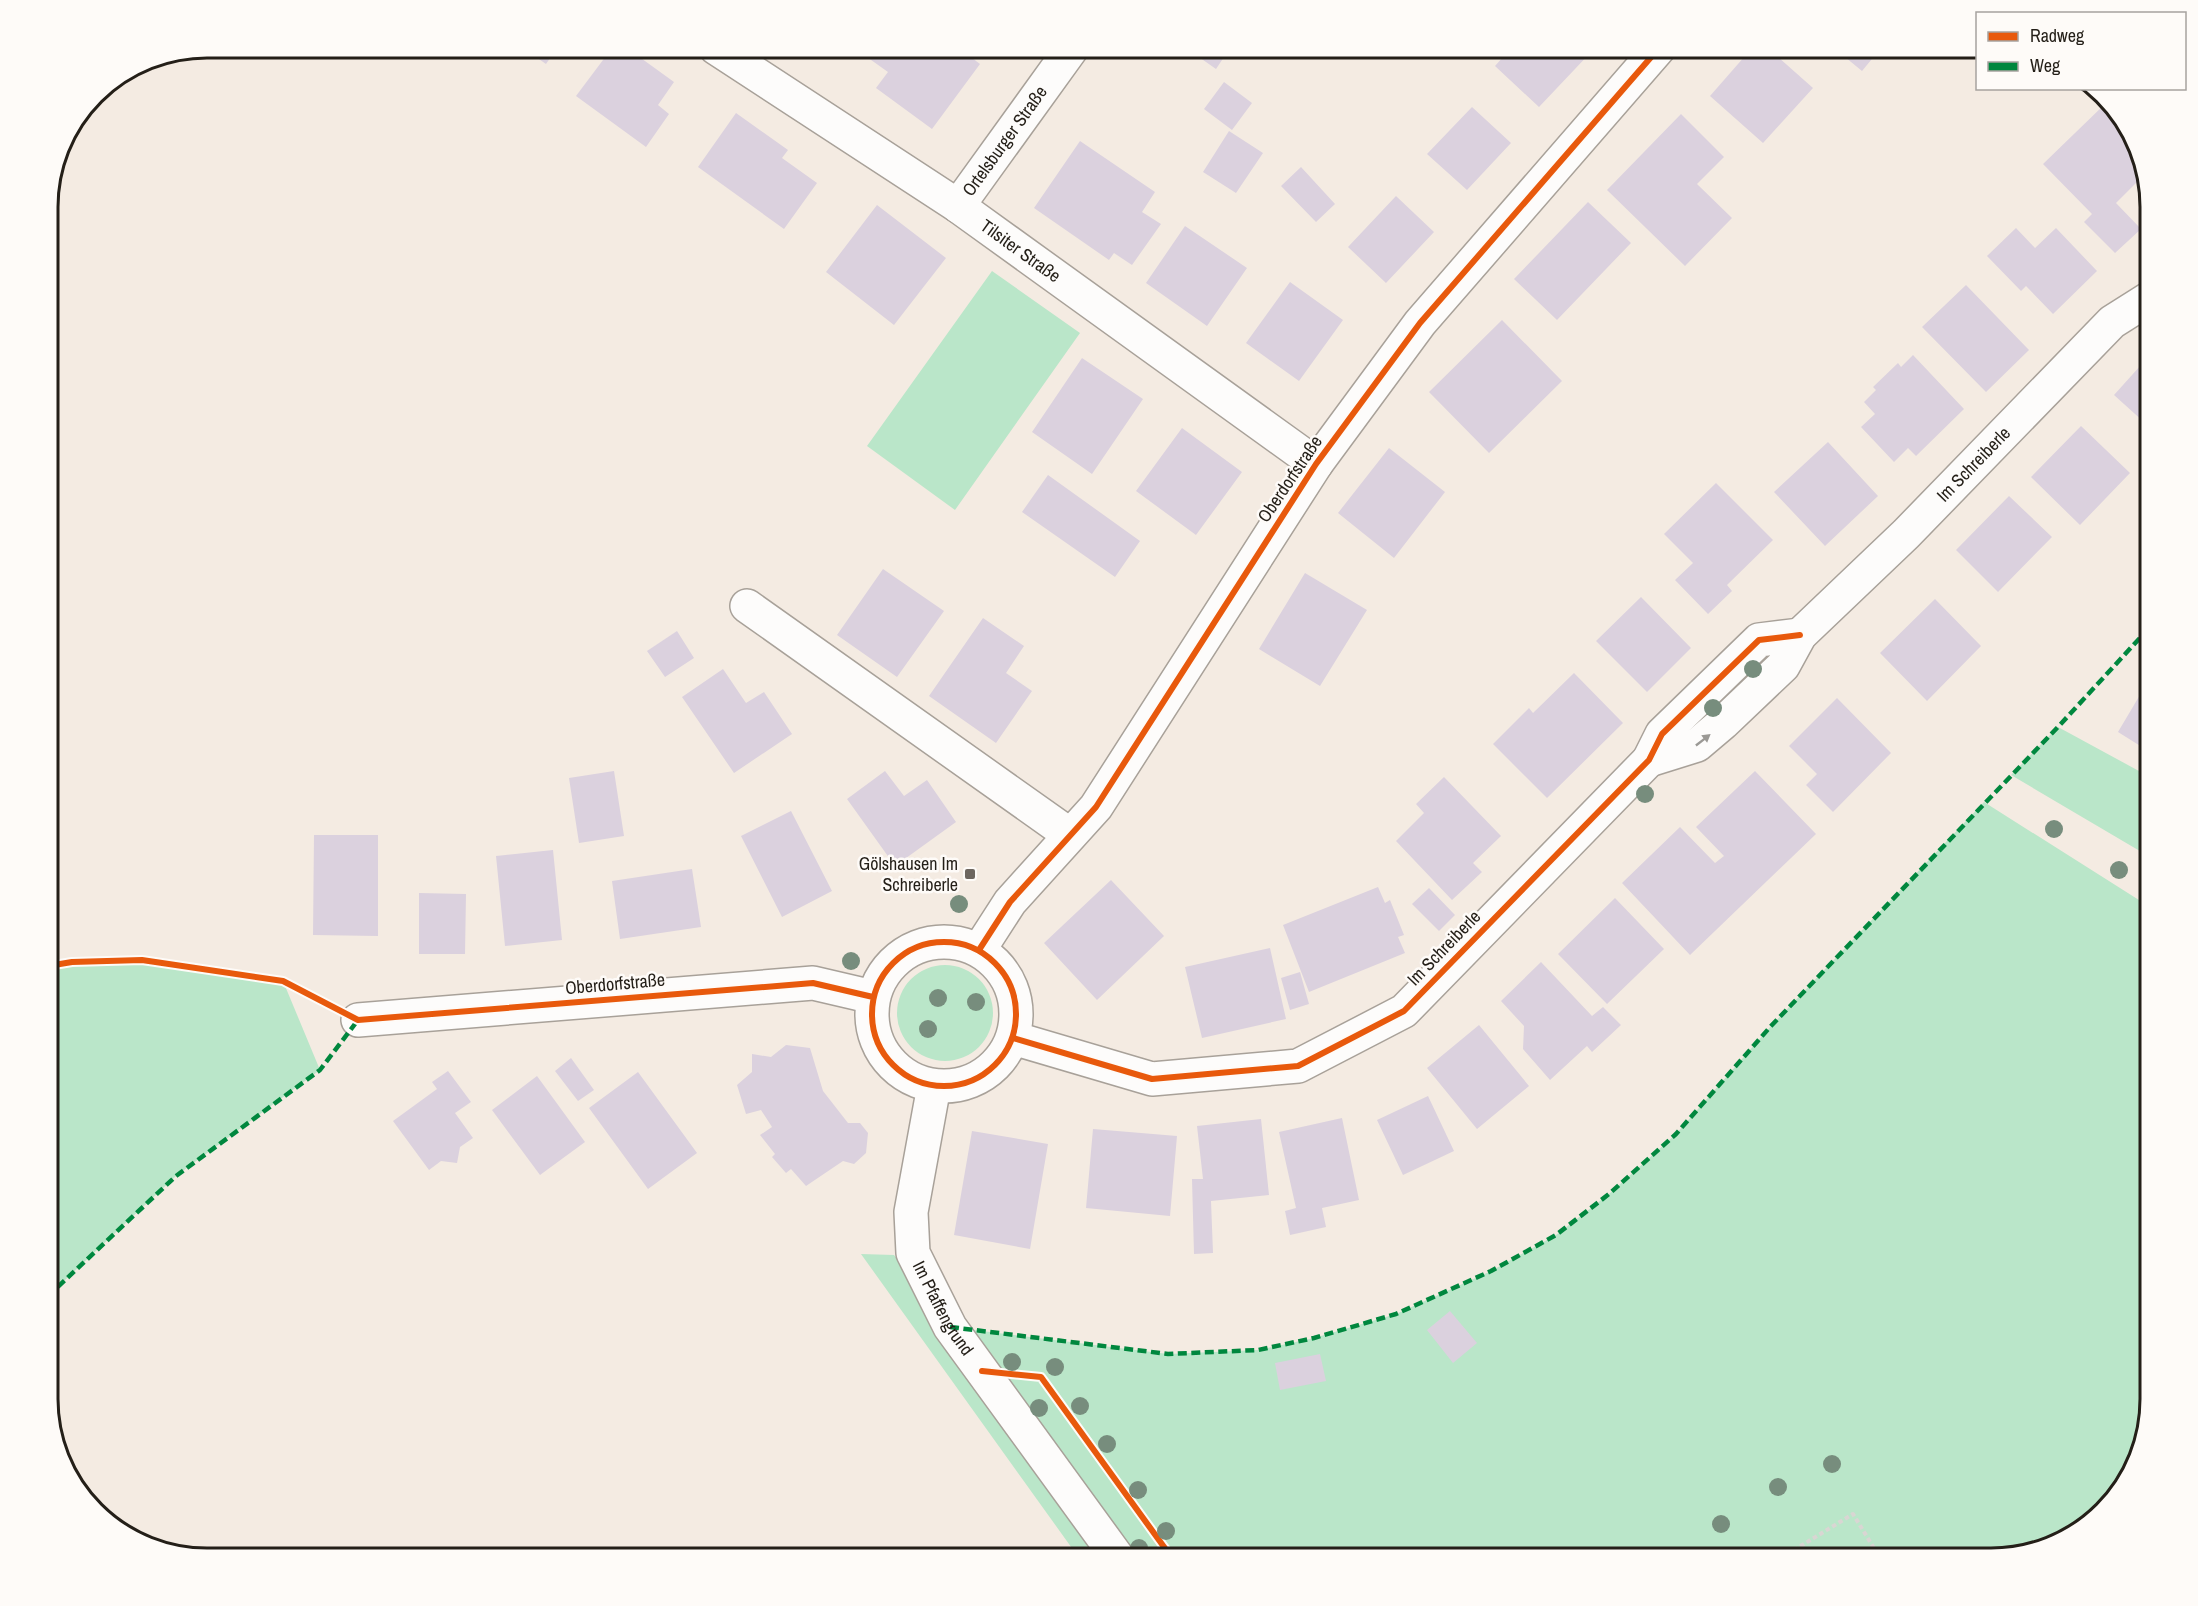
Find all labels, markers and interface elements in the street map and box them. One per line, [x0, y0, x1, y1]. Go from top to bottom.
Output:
legend [1976, 12, 2186, 90]
text: Radweg [2030, 23, 2085, 48]
text: Weg [2030, 53, 2061, 78]
street label: Ortelsburger Straße [956, 81, 1053, 201]
street label: Tilsiter Straße [976, 213, 1066, 288]
street label: Im Schreiberle [1931, 421, 2016, 507]
street label: Oberdorfstraße [1251, 430, 1328, 527]
one-way arrow [1695, 733, 1711, 746]
place label: Gölshausen Im Schreiberle [859, 851, 958, 897]
marker: Gölshausen Im Schreiberle [963, 867, 977, 881]
street label: Im Schreiberle [1401, 904, 1486, 991]
street label: Oberdorfstraße [564, 967, 666, 1000]
street label: Im Pfaffengrund [907, 1257, 980, 1360]

